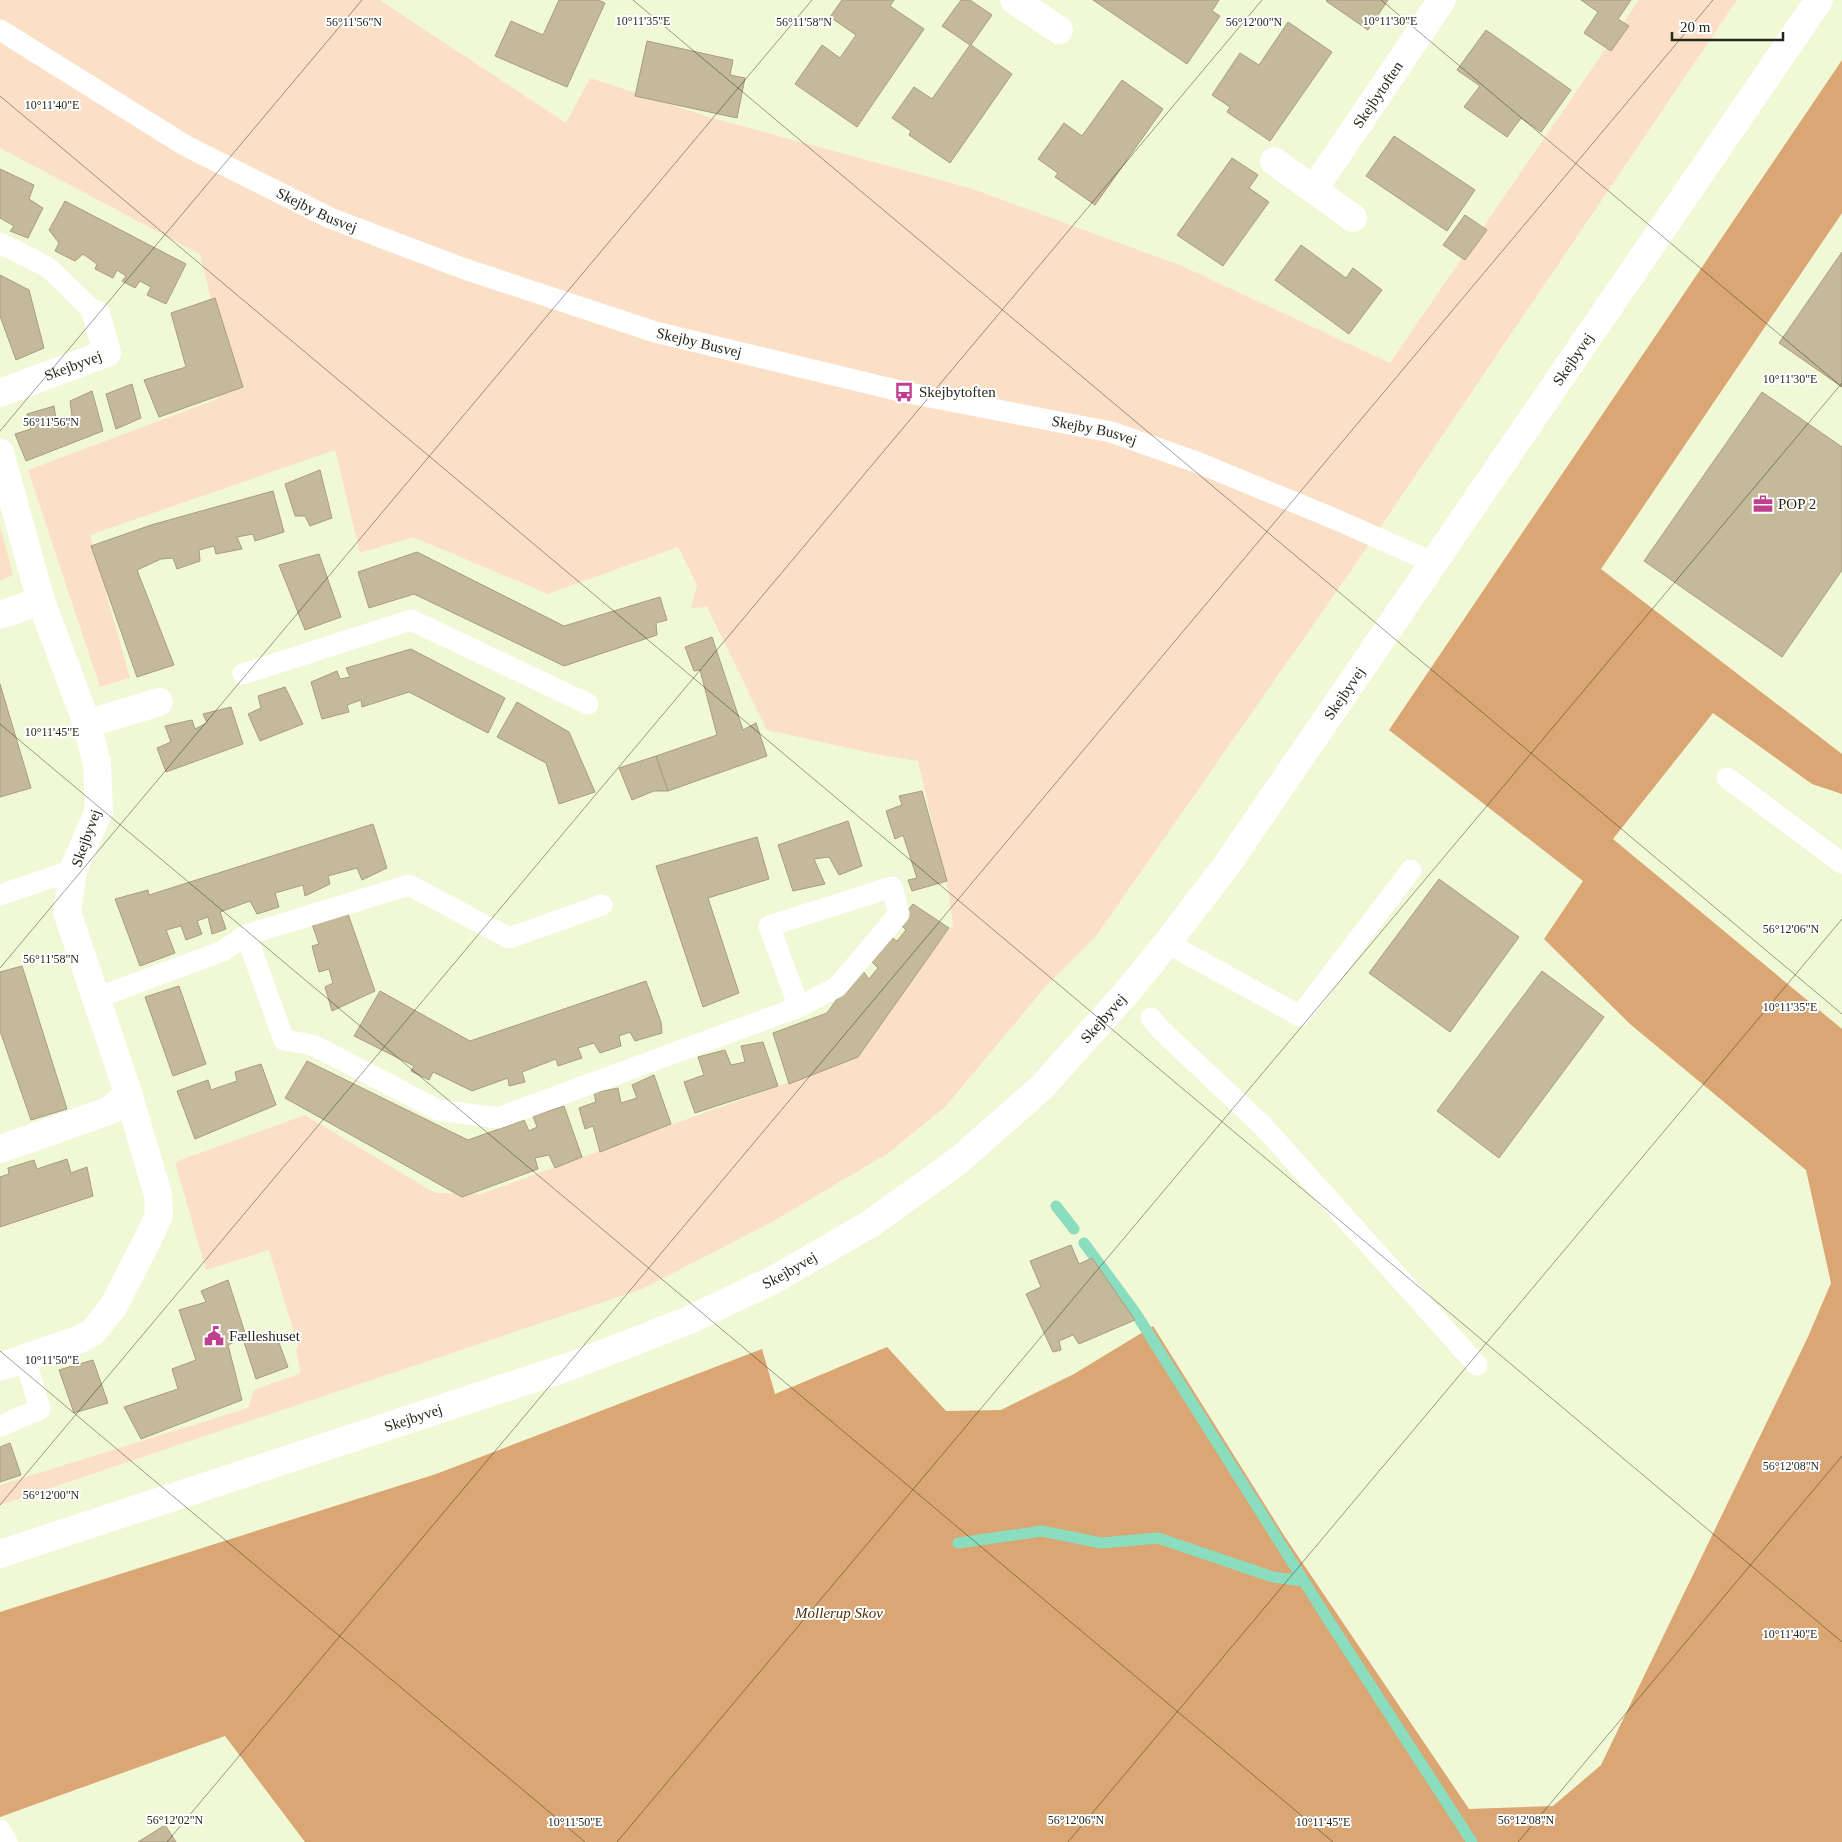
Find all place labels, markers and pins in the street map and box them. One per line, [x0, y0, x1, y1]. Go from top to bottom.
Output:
bus stop icon: Skejbytoften [893, 381, 915, 403]
place label: Skejbytoften [919, 384, 996, 400]
office icon: POP 2 [1752, 493, 1774, 515]
place label: POP 2 [1778, 496, 1816, 512]
public building icon: Fælleshuset [203, 1325, 225, 1347]
place label: Fælleshuset [229, 1328, 301, 1344]

